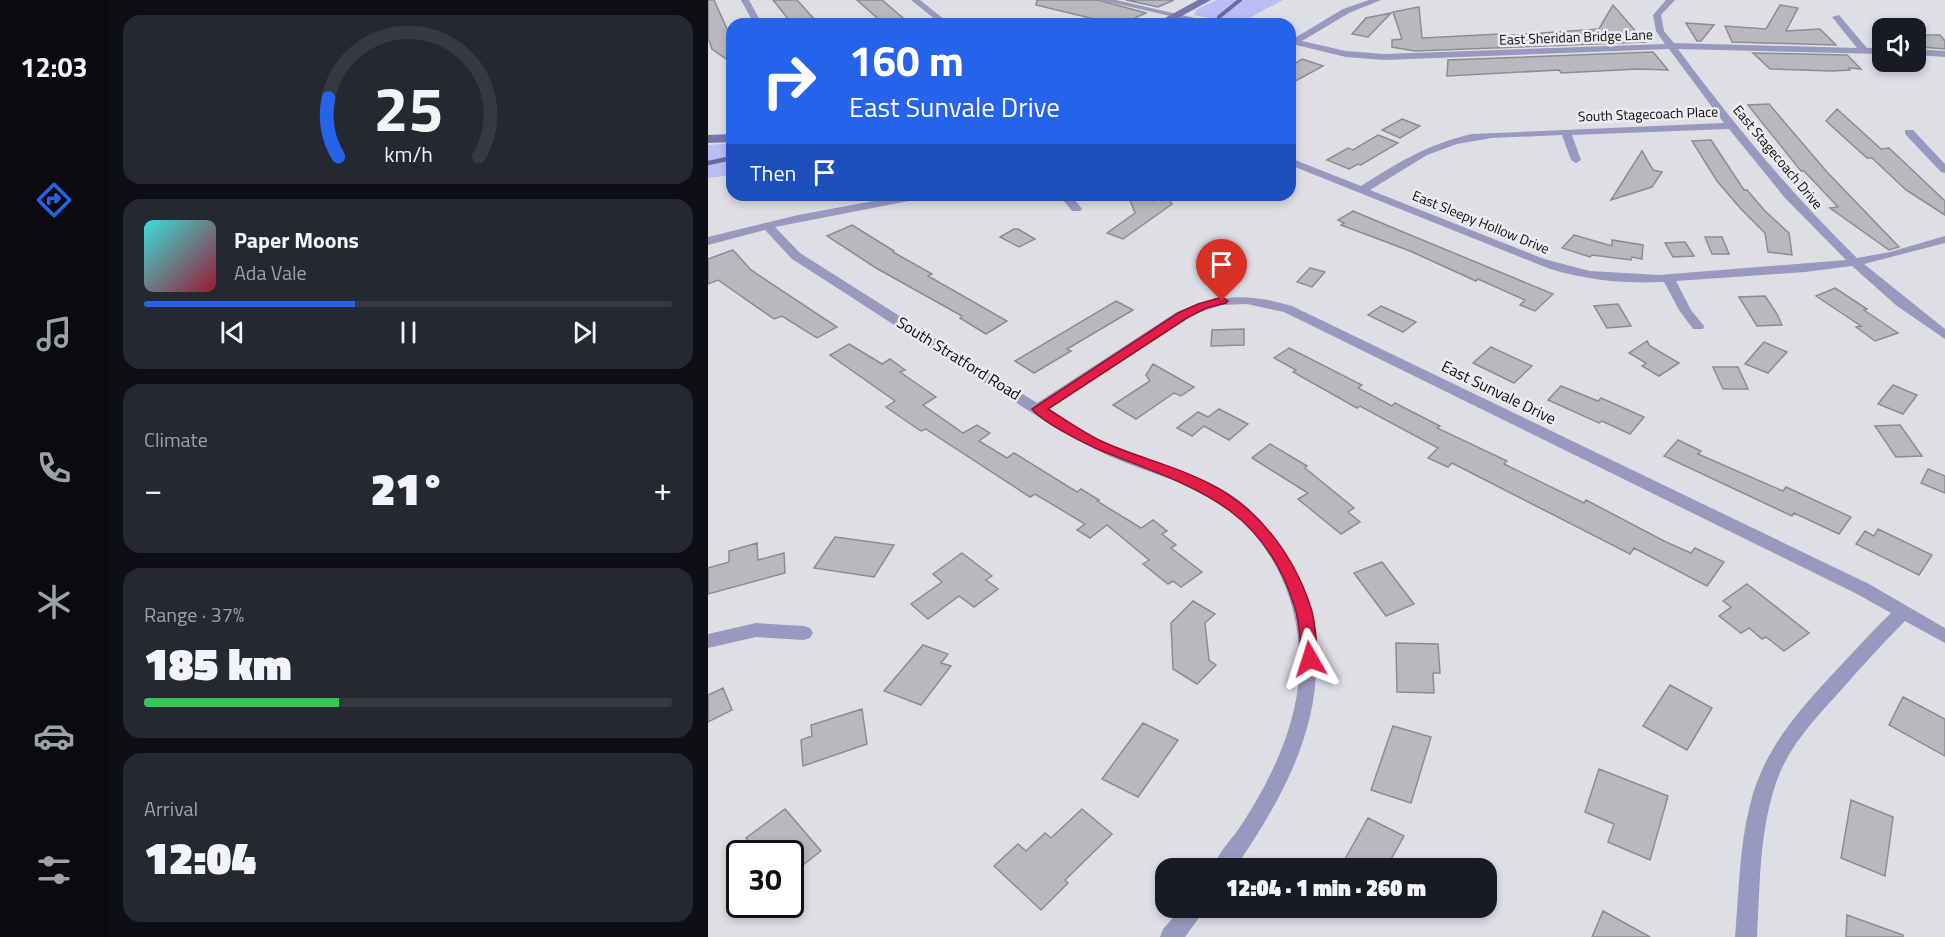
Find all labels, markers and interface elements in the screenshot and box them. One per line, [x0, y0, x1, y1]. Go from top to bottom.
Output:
map controls [1872, 18, 1926, 72]
button: sound [1872, 18, 1926, 72]
street label: East Sheridan Bridge Lane [1499, 23, 1653, 50]
text: 160 m [849, 28, 964, 92]
icon: right [750, 42, 828, 120]
text: 12:03 [20, 46, 88, 87]
text: 25 [373, 60, 443, 155]
text: East Sunvale Drive [849, 86, 1060, 127]
street label: East Stagecoach Drive [1728, 100, 1828, 213]
street label: South Stagecoach Place [1577, 101, 1718, 126]
text: km/h [384, 138, 432, 170]
text: Then [750, 156, 796, 190]
icon: arrive [808, 156, 841, 189]
icon: directions [33, 179, 75, 221]
street label: East Sleepy Hollow Drive [1409, 184, 1553, 259]
text: Paper Moons [234, 223, 359, 257]
pin [1196, 239, 1247, 301]
icon: arrive [1205, 248, 1238, 281]
text: Ada Vale [234, 257, 307, 288]
street label: South Stratford Road [892, 310, 1026, 406]
icon: music [33, 313, 75, 355]
icon: previous [216, 316, 249, 349]
icon: pause [392, 316, 425, 349]
icon: next [568, 316, 601, 349]
street label: East Sunvale Drive [1438, 354, 1560, 430]
text: Climate [144, 424, 208, 455]
icon: phone [33, 447, 75, 489]
text: 21° [371, 454, 445, 522]
text: − [144, 464, 162, 514]
text: + [654, 464, 672, 514]
icon: climate [33, 581, 75, 623]
text: Range · 37% [144, 599, 244, 630]
position arrow [1278, 627, 1342, 691]
text: 185 km [144, 629, 292, 697]
icon: car [33, 715, 75, 757]
text: Arrival [144, 793, 198, 824]
text: 12:04 [144, 823, 256, 891]
speed limit sign: 30 [726, 840, 804, 918]
icon: filters [33, 849, 75, 891]
text: 12:04 · 1 min · 260 m [1226, 871, 1426, 905]

